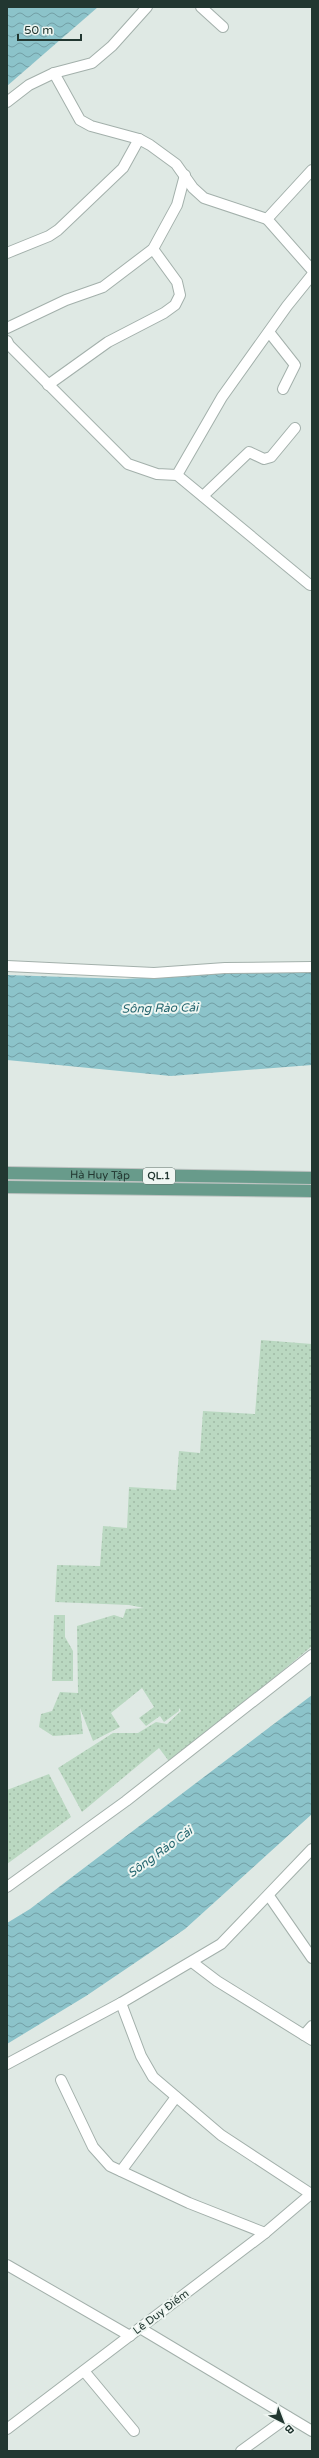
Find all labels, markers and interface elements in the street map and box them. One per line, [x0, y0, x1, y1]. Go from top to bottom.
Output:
scale bar [18, 16, 81, 42]
text: 50 m [24, 23, 53, 37]
water label: Sông Rào Cái [122, 1000, 200, 1016]
street label: Hà Huy Tập [70, 1168, 130, 1182]
road number: QL.1 [143, 1168, 175, 1184]
water label: Sông Rào Cái [125, 1823, 197, 1880]
street label: Lê Duy Điếm [131, 2287, 191, 2337]
north arrow [263, 2402, 303, 2442]
text: B [282, 2422, 297, 2437]

